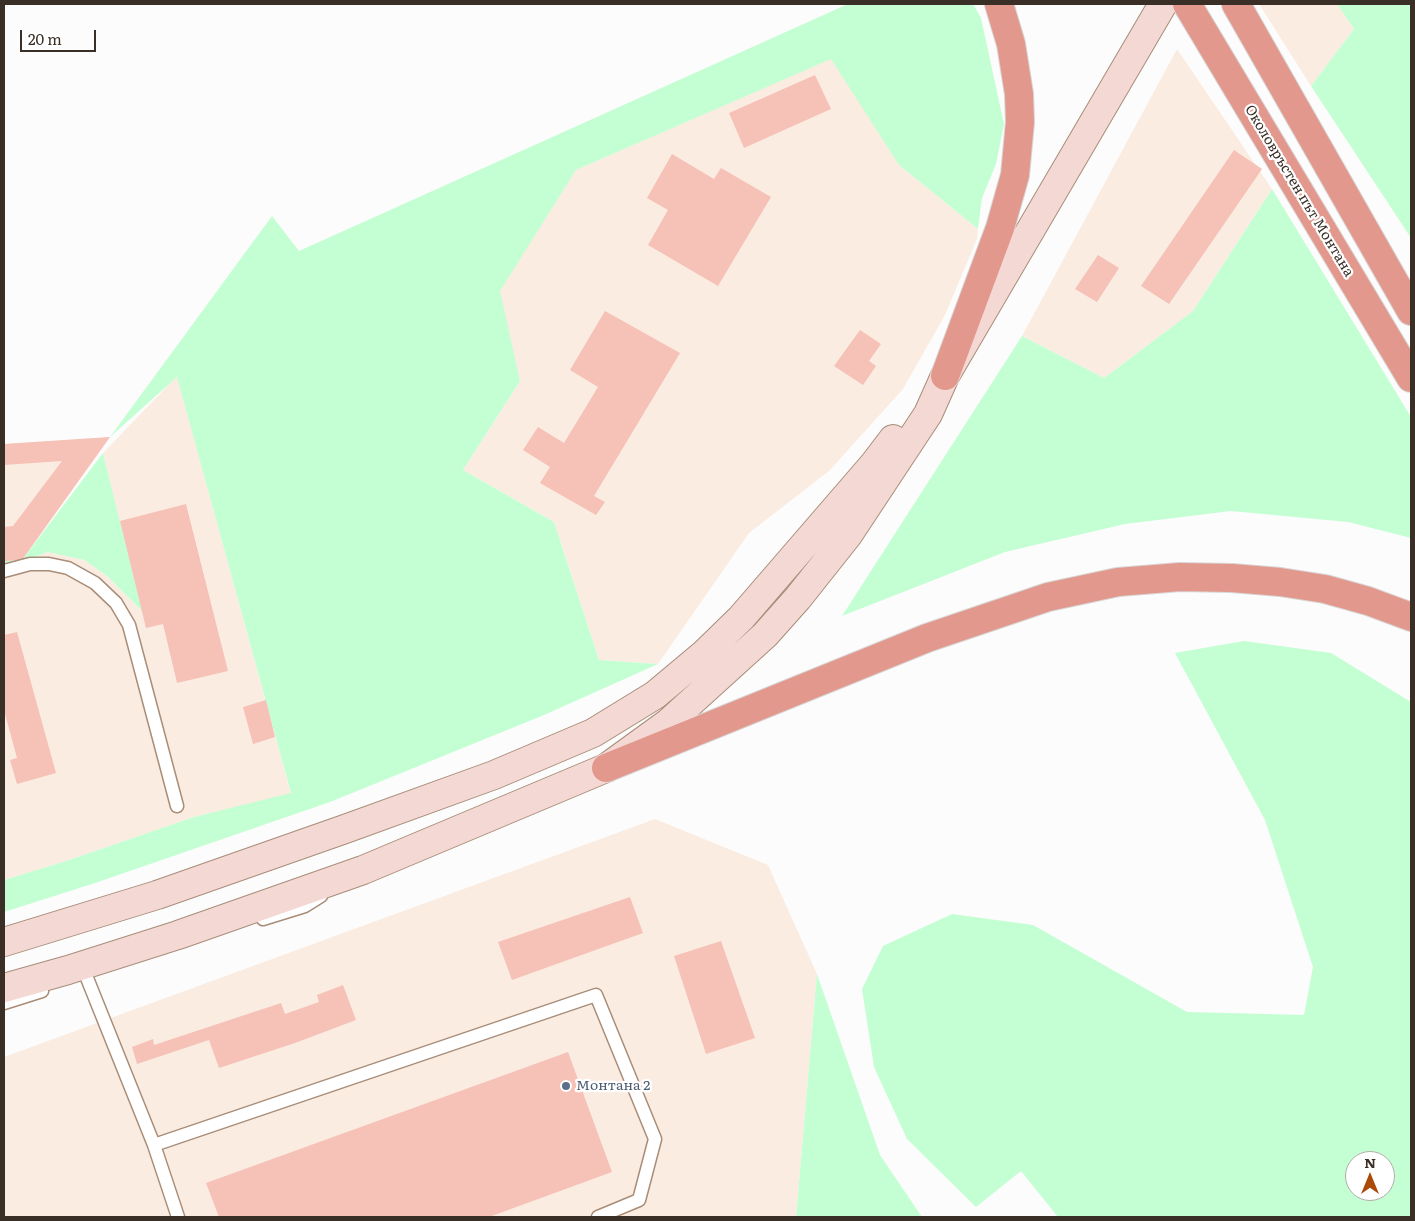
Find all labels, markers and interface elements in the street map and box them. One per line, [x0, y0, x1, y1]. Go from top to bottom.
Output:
scale bar [22, 20, 99, 52]
text: 20 m [28, 27, 62, 50]
street label: Околовръстен път Монтана [1241, 102, 1357, 280]
place label: Монтана 2 [576, 1078, 650, 1094]
marker: Монтана 2 [560, 1080, 572, 1092]
north arrow [1345, 1151, 1395, 1201]
text: N [1364, 1152, 1376, 1172]

